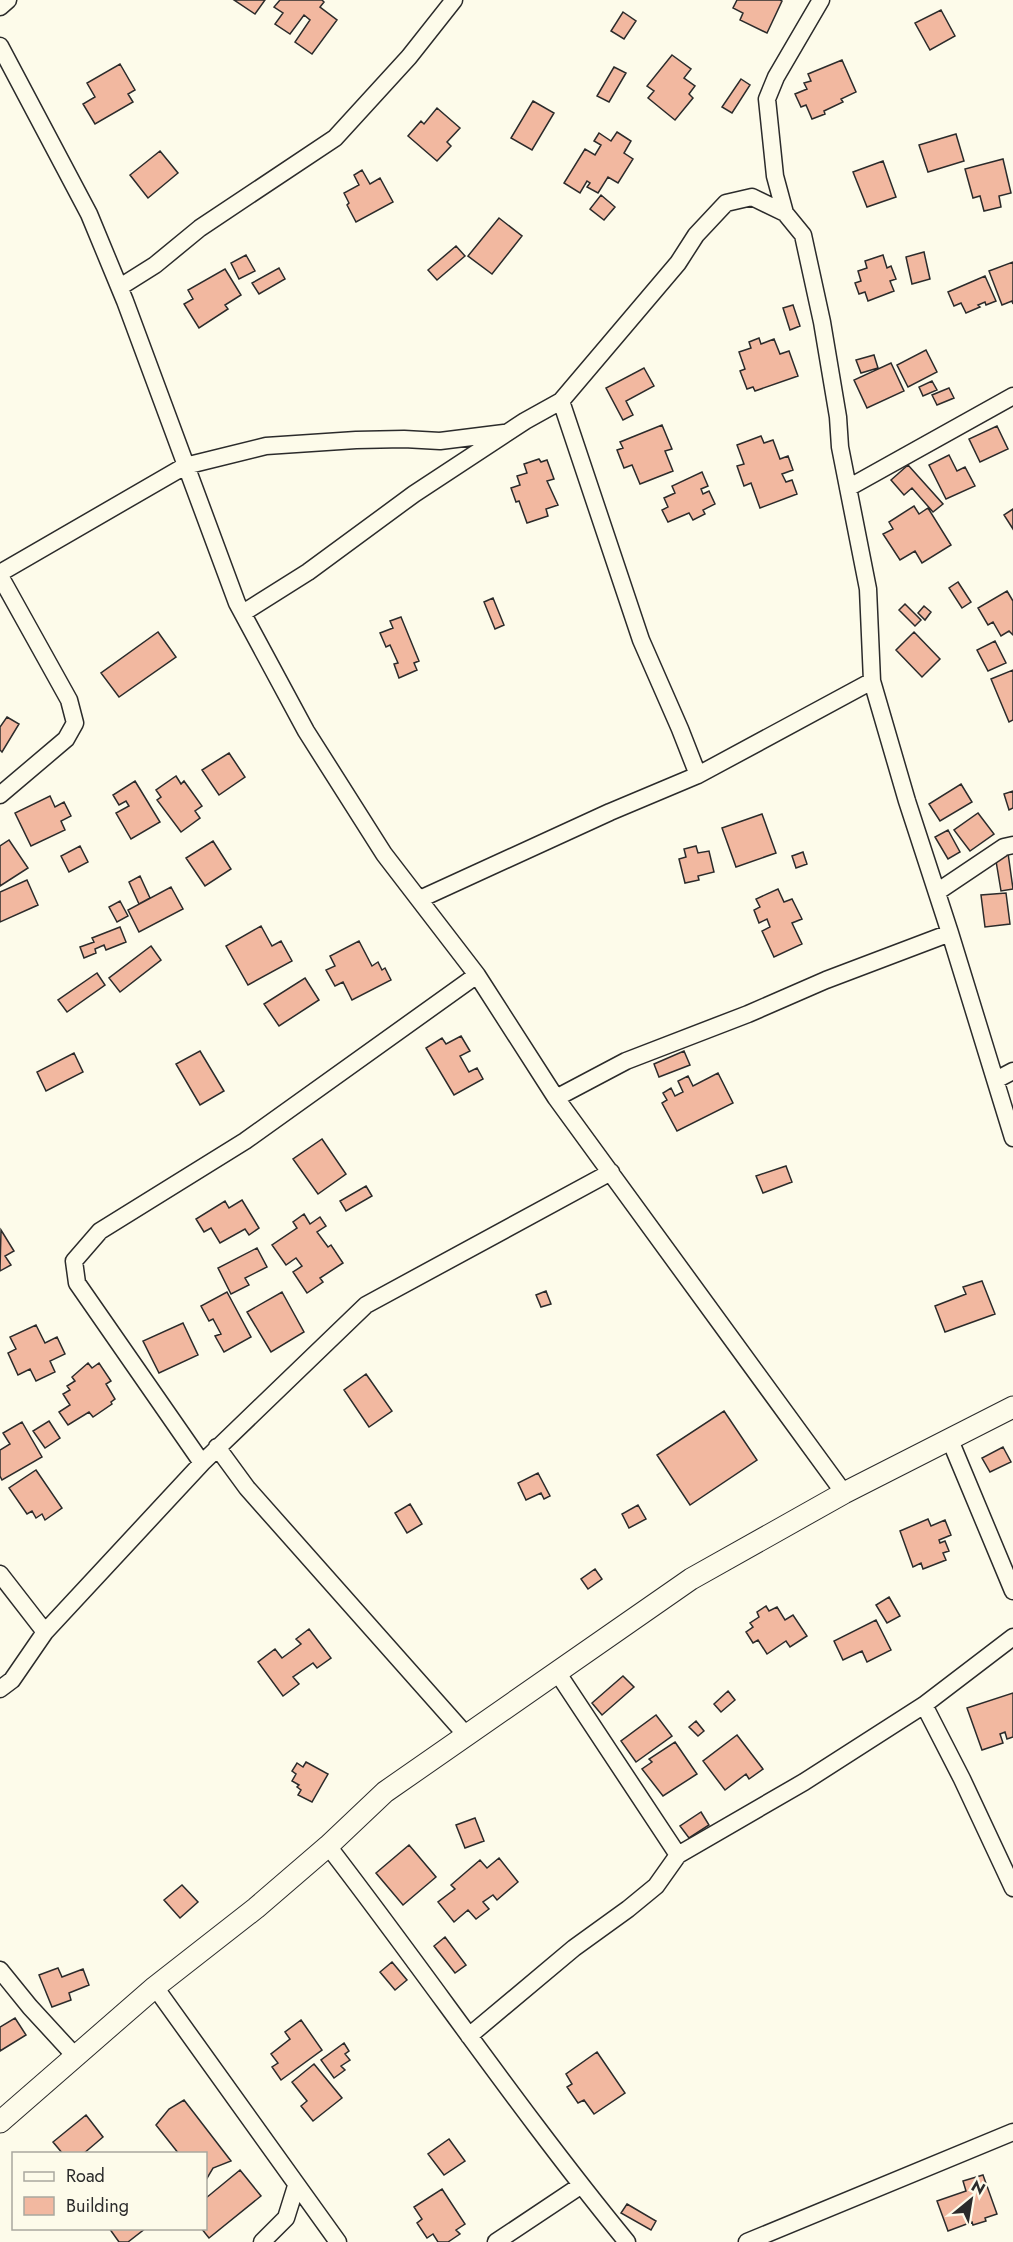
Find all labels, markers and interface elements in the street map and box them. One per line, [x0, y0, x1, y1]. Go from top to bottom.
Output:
legend [12, 2152, 207, 2230]
text: Road [66, 2163, 105, 2189]
north arrow [941, 2170, 1001, 2230]
text: N [967, 2174, 990, 2201]
text: Building [66, 2193, 129, 2219]

